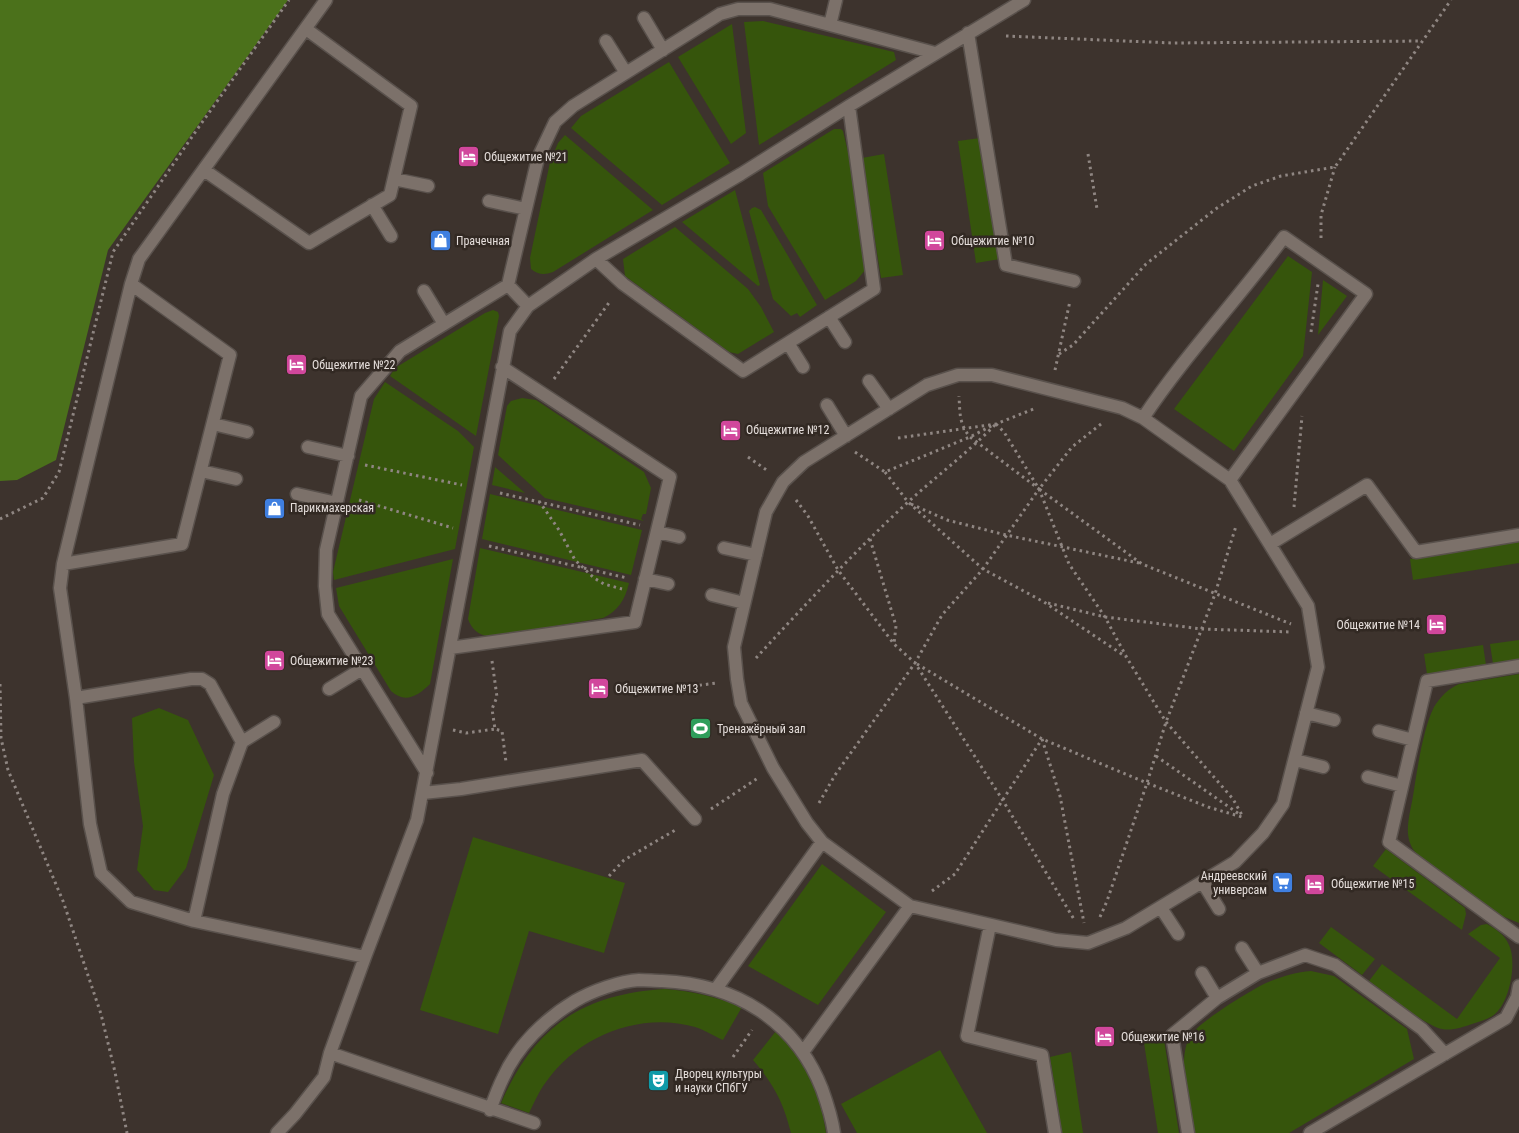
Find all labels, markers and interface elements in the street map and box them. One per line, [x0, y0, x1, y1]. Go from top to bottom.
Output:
hotel icon: Общежитие №21 [456, 145, 480, 169]
place label: Общежитие №21 [484, 150, 567, 164]
shop icon: Прачечная [428, 229, 452, 253]
hotel icon: Общежитие №10 [923, 229, 947, 253]
place label: Прачечная [456, 234, 510, 248]
place label: Общежитие №10 [951, 234, 1035, 248]
hotel icon: Общежитие №22 [284, 353, 308, 377]
place label: Общежитие №22 [312, 358, 396, 372]
hotel icon: Общежитие №12 [718, 418, 742, 442]
place label: Общежитие №12 [746, 423, 830, 437]
shop icon: Парикмахерская [262, 496, 286, 520]
place label: Парикмахерская [290, 501, 374, 515]
hotel icon: Общежитие №14 [1424, 613, 1448, 637]
place label: Общежитие №14 [1337, 618, 1420, 632]
hotel icon: Общежитие №23 [262, 649, 286, 673]
place label: Общежитие №23 [290, 654, 374, 668]
hotel icon: Общежитие №13 [587, 677, 611, 701]
place label: Общежитие №13 [615, 682, 699, 696]
sports icon: Тренажёрный зал [689, 717, 713, 741]
place label: Тренажёрный зал [717, 722, 806, 736]
place label: Андреевский универсам [1201, 869, 1267, 897]
supermarket icon: Андреевский универсам [1271, 871, 1295, 895]
hotel icon: Общежитие №15 [1303, 872, 1327, 896]
place label: Общежитие №15 [1331, 877, 1415, 891]
hotel icon: Общежитие №16 [1093, 1025, 1117, 1049]
place label: Общежитие №16 [1121, 1030, 1205, 1044]
place label: Дворец культуры и науки СПбГУ [675, 1067, 762, 1095]
theatre icon: Дворец культуры и науки СПбГУ [647, 1069, 671, 1093]

